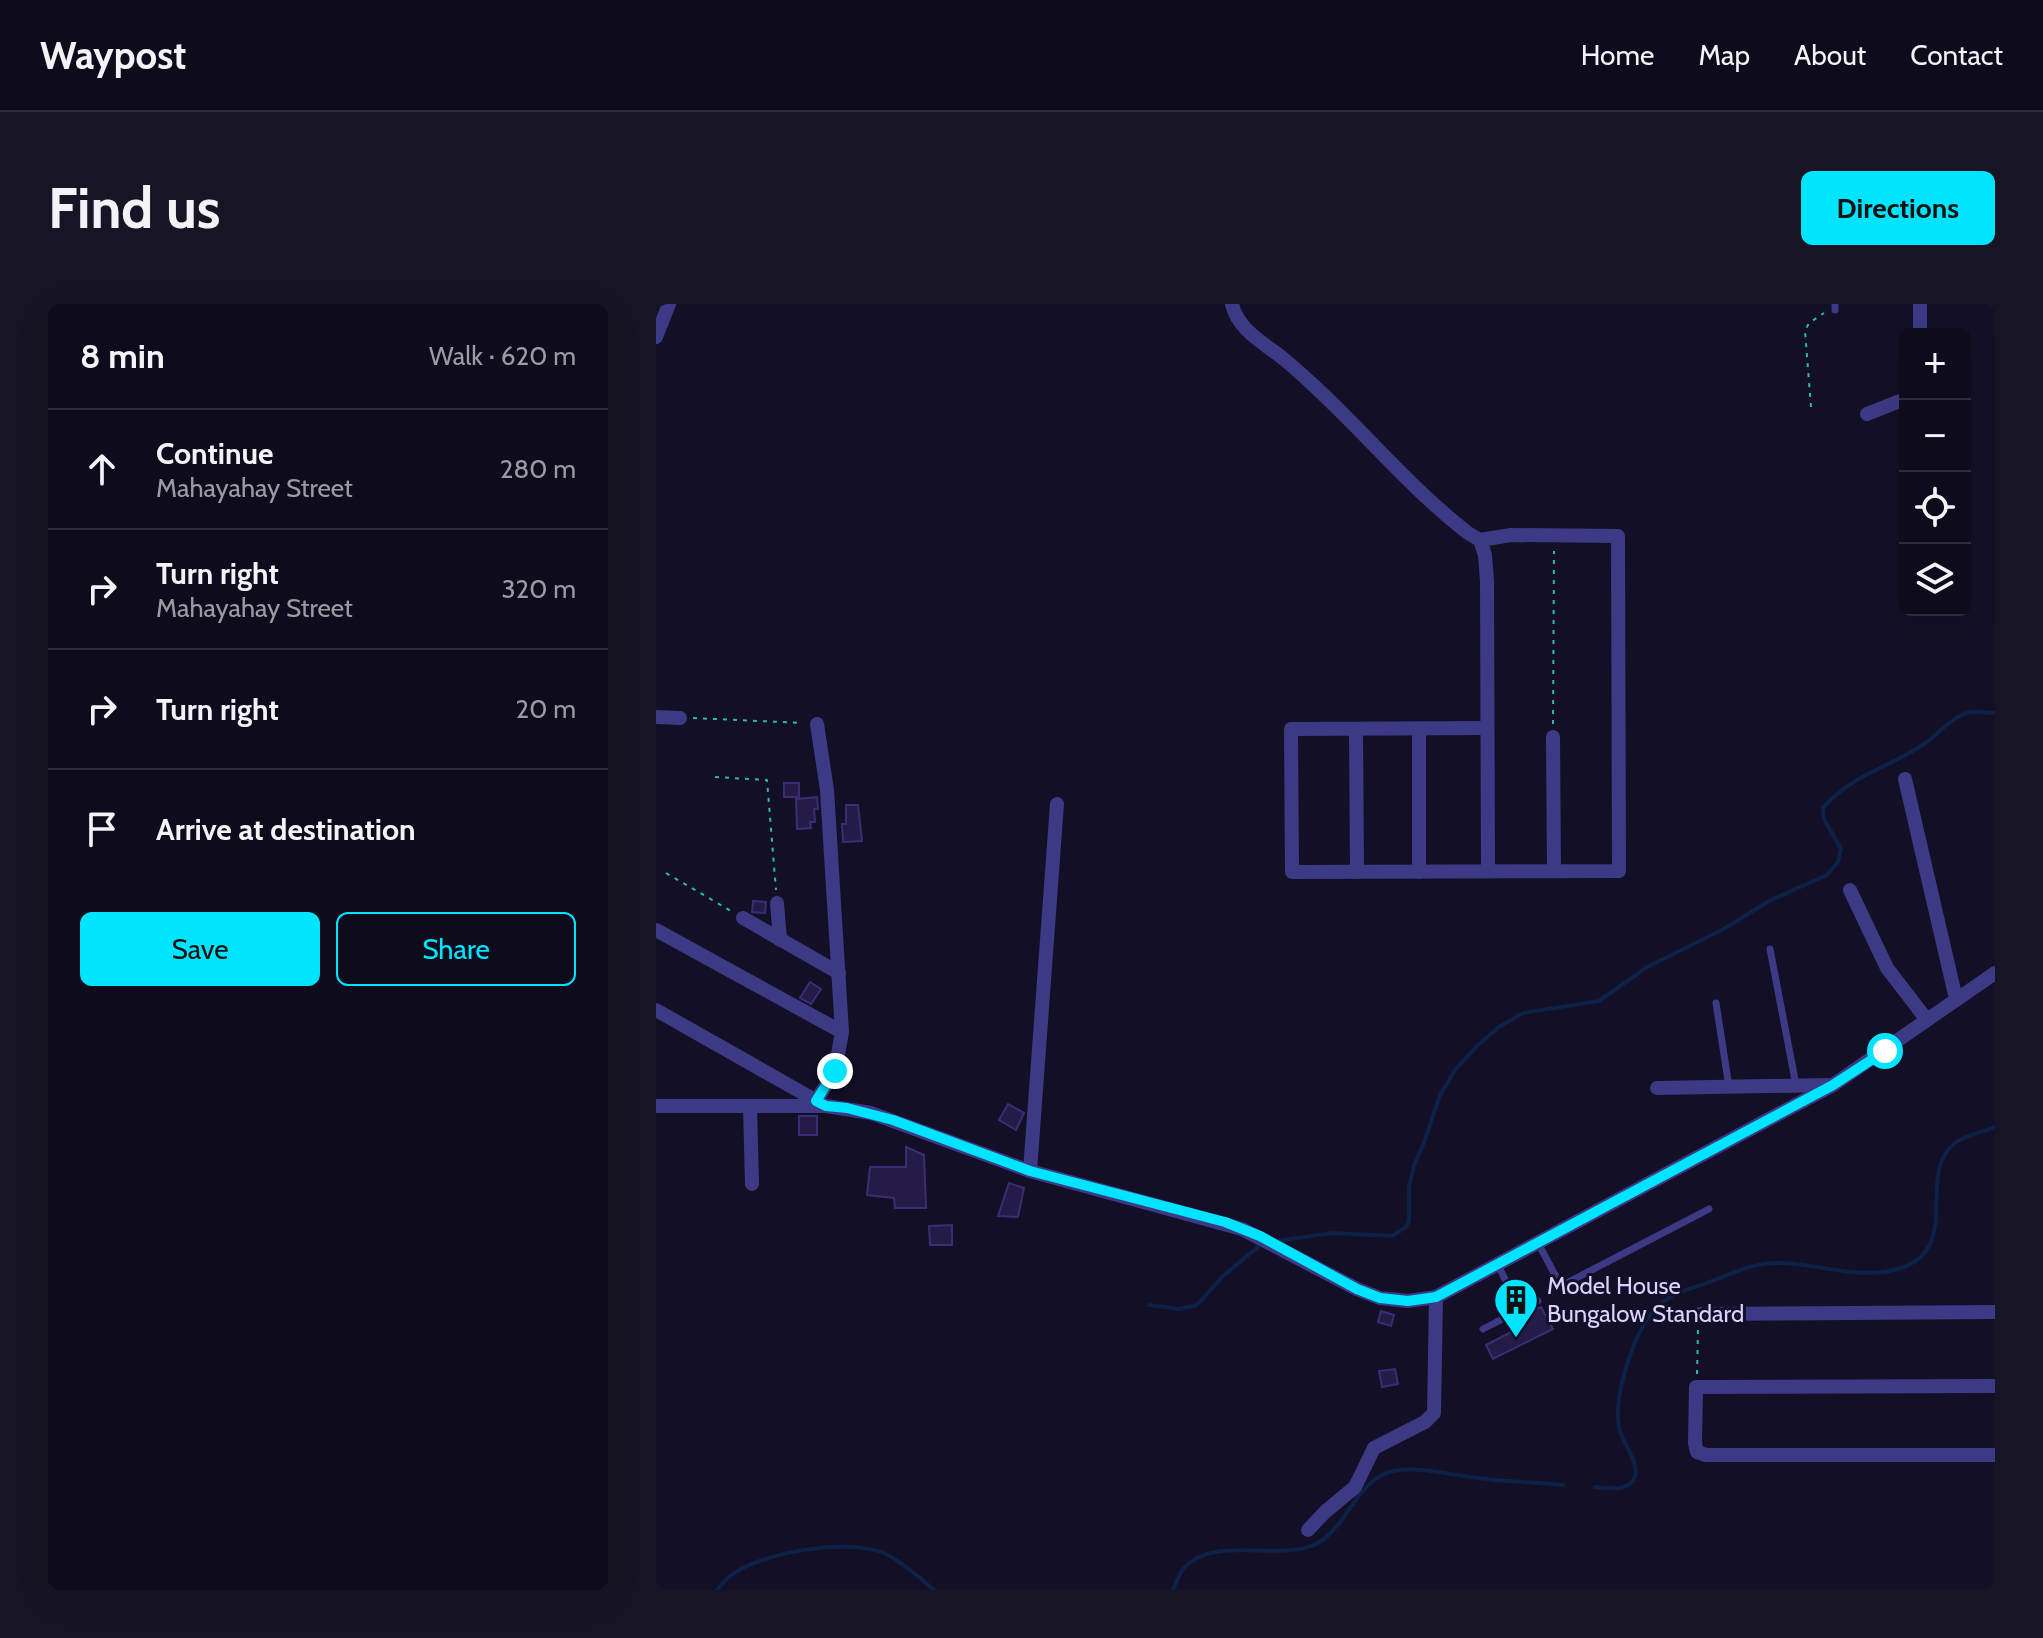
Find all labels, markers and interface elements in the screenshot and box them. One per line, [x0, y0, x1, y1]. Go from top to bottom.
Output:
text: Waypost [40, 32, 186, 79]
text: Home [1581, 38, 1654, 72]
text: Map [1698, 38, 1750, 72]
text: About [1794, 38, 1866, 72]
text: Contact [1910, 38, 2003, 72]
button: Directions [1801, 171, 1995, 245]
text: Find us [48, 174, 221, 242]
map controls [1899, 328, 1971, 616]
button: + [1899, 328, 1971, 400]
text: 8 min [80, 335, 165, 377]
text: Walk · 620 m [429, 340, 576, 372]
button: − [1899, 400, 1971, 472]
text: Continue [156, 435, 273, 472]
icon: ahead [80, 447, 124, 491]
text: 280 m [500, 453, 576, 485]
text: Mahayahay Street [156, 472, 353, 504]
button: locate [1899, 472, 1971, 544]
button: layers [1899, 544, 1971, 616]
text: Turn right [156, 555, 279, 592]
icon: right [80, 567, 124, 611]
text: 320 m [502, 573, 576, 605]
text: Mahayahay Street [156, 592, 353, 624]
icon: right [80, 687, 124, 731]
text: Turn right [156, 691, 279, 728]
text: 20 m [516, 693, 576, 725]
icon: arrive [80, 807, 124, 851]
text: Arrive at destination [156, 811, 416, 848]
button: Save [80, 912, 320, 986]
button: Share [336, 912, 576, 986]
route start [1867, 1033, 1903, 1069]
route end [817, 1053, 853, 1089]
place label: Model House Bungalow Standard [1547, 1271, 1744, 1328]
building icon: Model House Bungalow Standard [1492, 1276, 1540, 1339]

